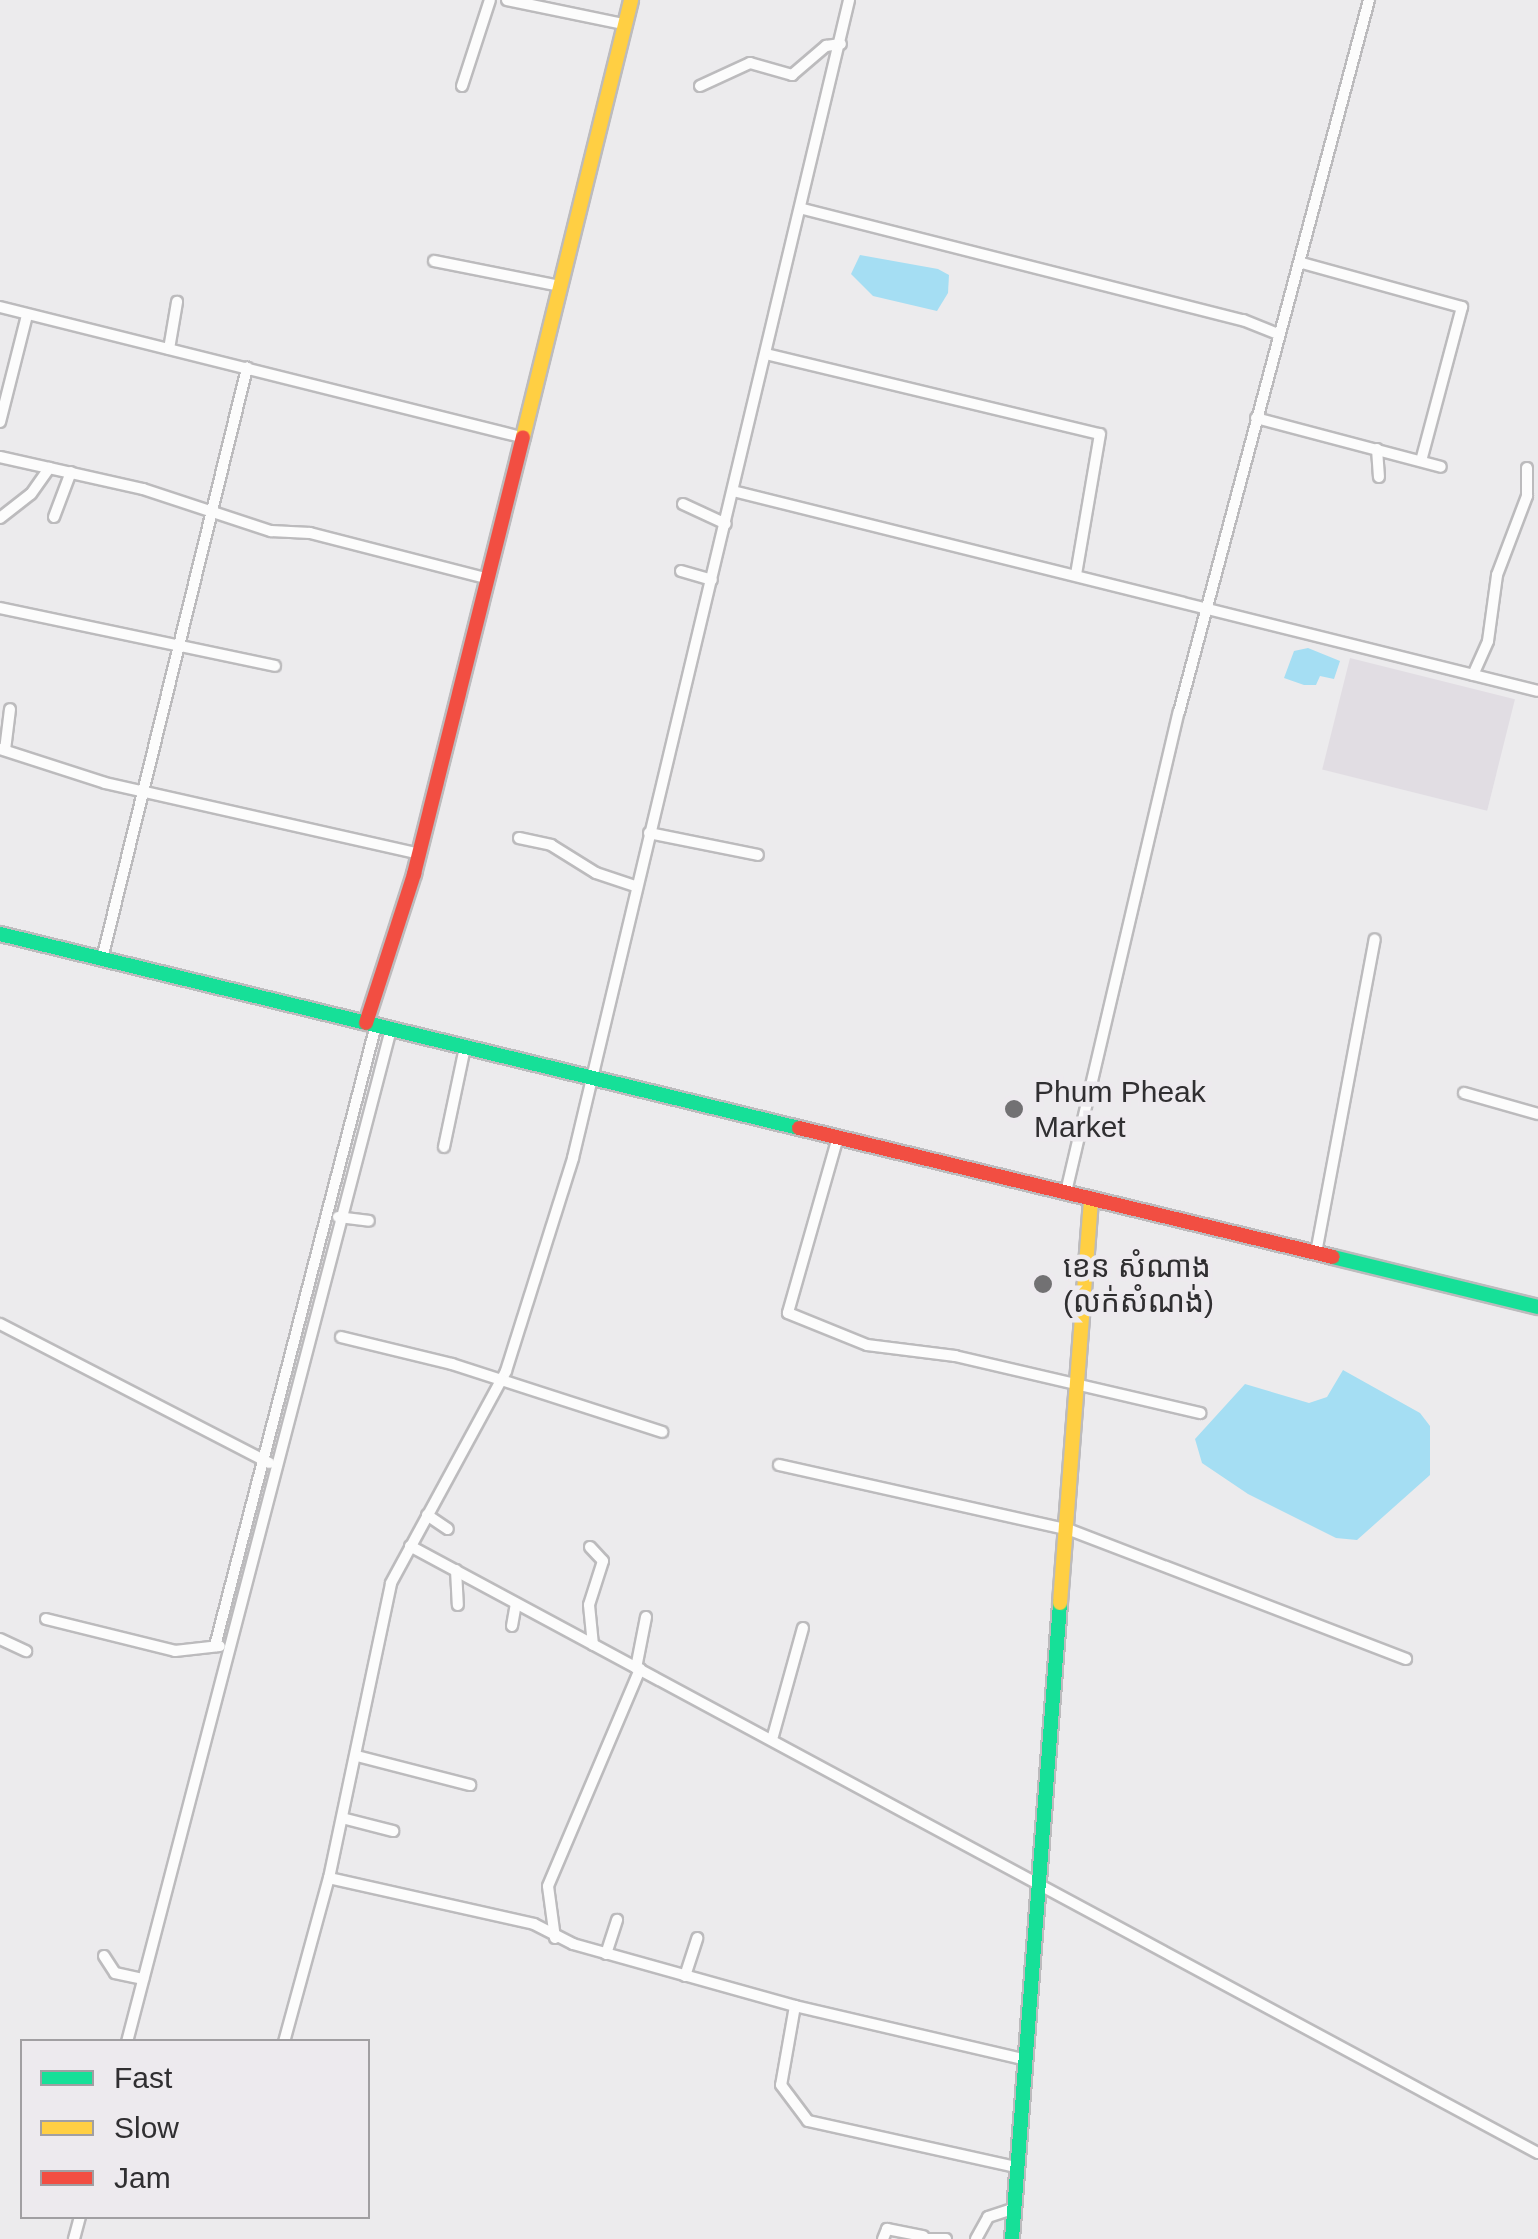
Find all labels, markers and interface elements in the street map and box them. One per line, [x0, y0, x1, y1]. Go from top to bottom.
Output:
place label: Phum Pheak Market [1034, 1074, 1206, 1144]
marker: Phum Pheak Market [1003, 1098, 1025, 1120]
place label: ខេន សំណាង (លក់សំណង់) [1063, 1249, 1214, 1320]
marker: ខេន សំណាង (លក់សំណង់) [1032, 1273, 1054, 1295]
legend [20, 2039, 370, 2219]
text: Fast [114, 2061, 172, 2094]
text: Slow [114, 2111, 179, 2144]
text: Jam [114, 2161, 171, 2194]

